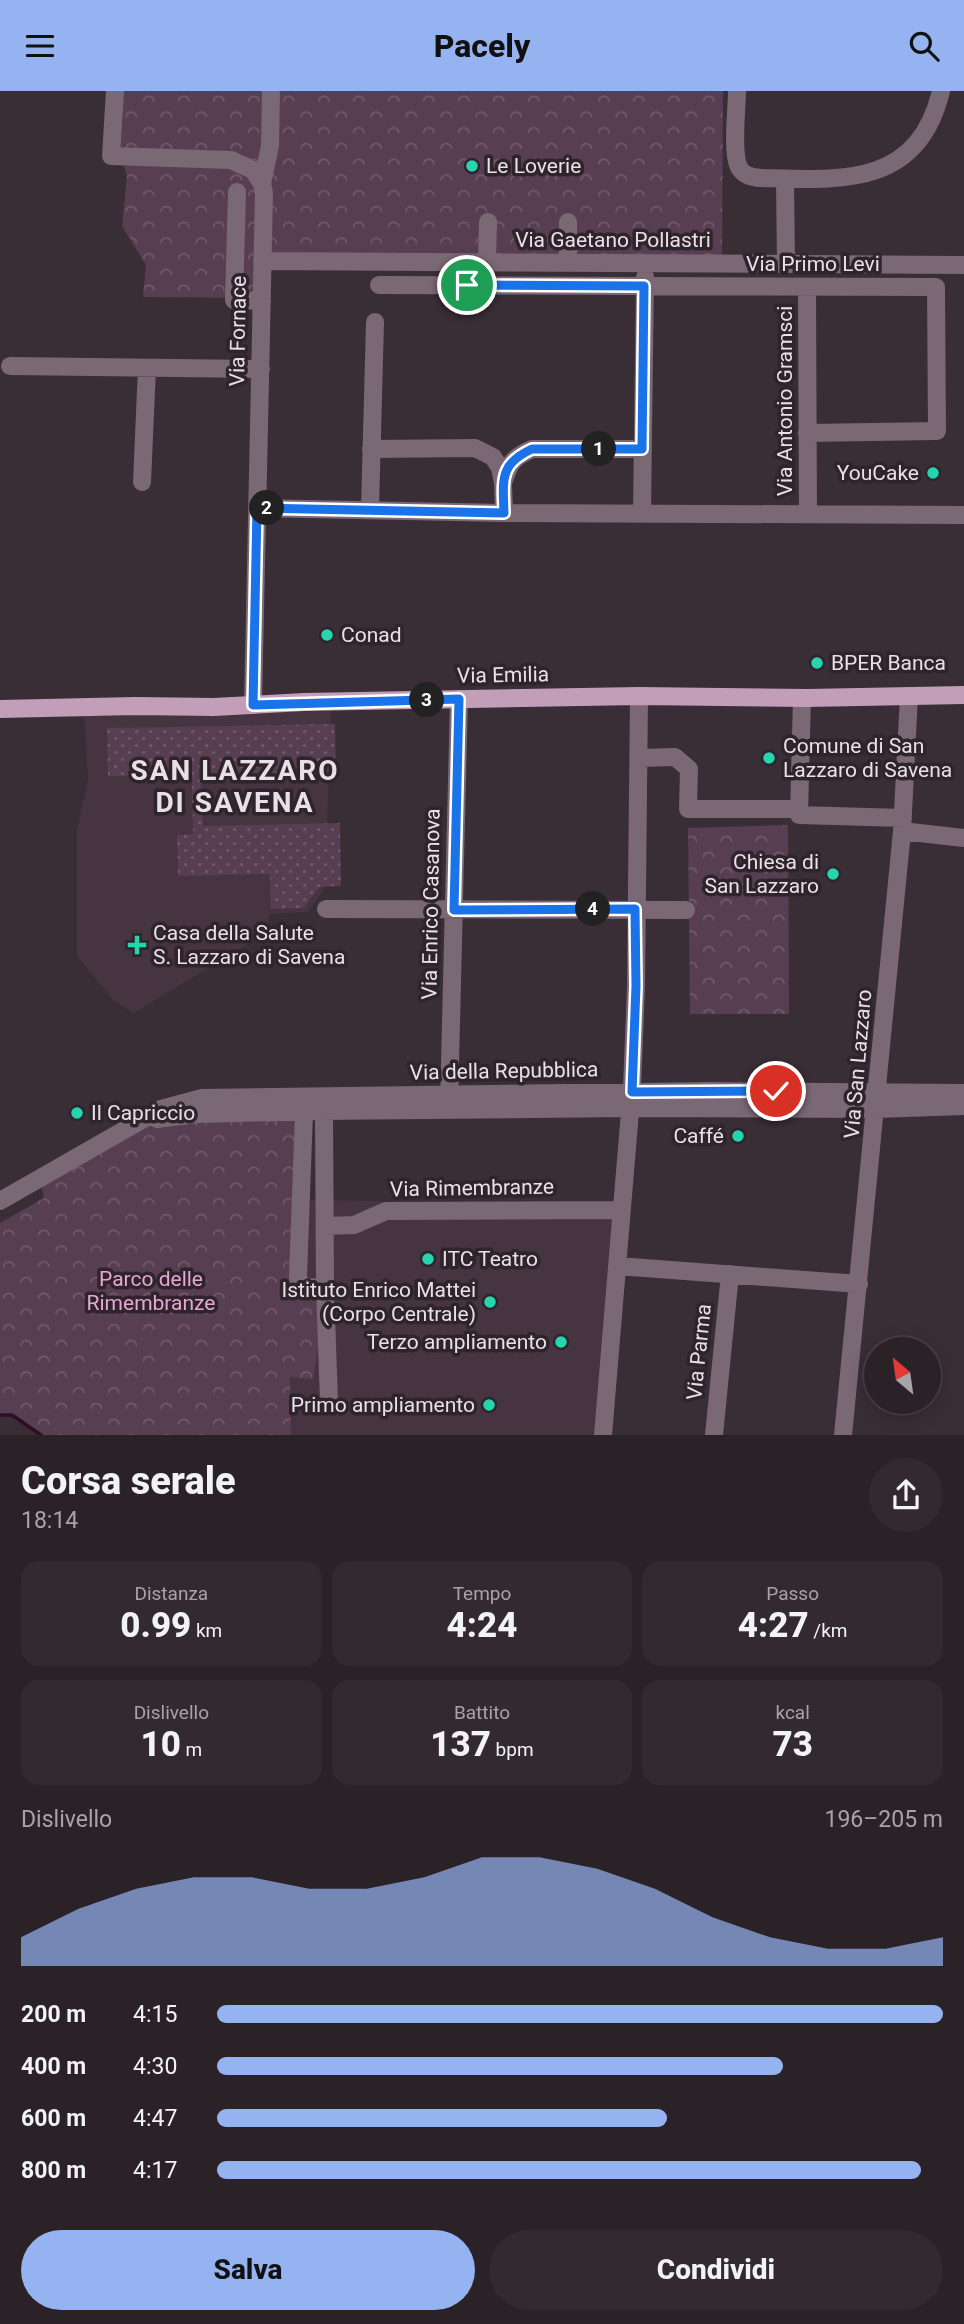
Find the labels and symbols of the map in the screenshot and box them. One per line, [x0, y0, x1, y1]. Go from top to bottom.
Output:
place label: Le Loverie [486, 154, 581, 178]
marker: Le Loverie [464, 158, 480, 174]
street label: Via Gaetano Pollastri [515, 228, 711, 252]
street label: Via Primo Levi [746, 252, 880, 276]
pin [437, 255, 497, 315]
street label: Via Fornace [225, 275, 251, 387]
street label: Via Antonio Gramsci [773, 306, 797, 496]
pin: 1 [582, 431, 616, 467]
place label: YouCake [837, 461, 919, 485]
marker: YouCake [925, 465, 941, 481]
pin: 2 [250, 491, 284, 525]
place label: Conad [341, 623, 402, 647]
marker: Conad [319, 627, 335, 643]
place label: BPER Banca [831, 651, 946, 675]
marker: BPER Banca [809, 655, 825, 671]
street label: Via Emilia [457, 662, 549, 688]
pin: 3 [410, 683, 444, 717]
place label: Comune di San Lazzaro di Savena [783, 734, 952, 782]
marker: Comune di San Lazzaro di Savena [761, 750, 777, 766]
district label: SAN LAZZARO DI SAVENA [130, 754, 340, 819]
street label: Via Enrico Casanova [417, 808, 445, 1000]
place label: Chiesa di San Lazzaro [704, 850, 819, 898]
marker: Chiesa di San Lazzaro [825, 866, 841, 882]
pin: 4 [576, 891, 610, 927]
place label: Casa della Salute S. Lazzaro di Savena [153, 921, 345, 969]
marker: Casa della Salute S. Lazzaro di Savena [127, 935, 147, 955]
street label: Via San Lazzaro [840, 988, 876, 1140]
street label: Via della Repubblica [410, 1057, 598, 1085]
pin [746, 1061, 806, 1121]
place label: Il Capriccio [91, 1101, 195, 1125]
marker: Il Capriccio [69, 1105, 85, 1121]
place label: Caffé [673, 1124, 724, 1148]
marker: Caffé [730, 1128, 746, 1144]
street label: Via Rimembranze [390, 1175, 554, 1201]
place label: ITC Teatro [442, 1247, 538, 1271]
marker: ITC Teatro [420, 1251, 436, 1267]
park label: Parco delle Rimembranze [87, 1267, 215, 1315]
place label: Istituto Enrico Mattei (Corpo Centrale) [282, 1278, 476, 1326]
marker: Istituto Enrico Mattei (Corpo Centrale) [482, 1294, 498, 1310]
street label: Via Parma [682, 1303, 716, 1401]
place label: Terzo ampliamento [367, 1330, 547, 1354]
marker: Terzo ampliamento [553, 1334, 569, 1350]
north arrow [864, 1337, 942, 1414]
place label: Primo ampliamento [291, 1393, 475, 1417]
marker: Primo ampliamento [481, 1397, 497, 1413]

